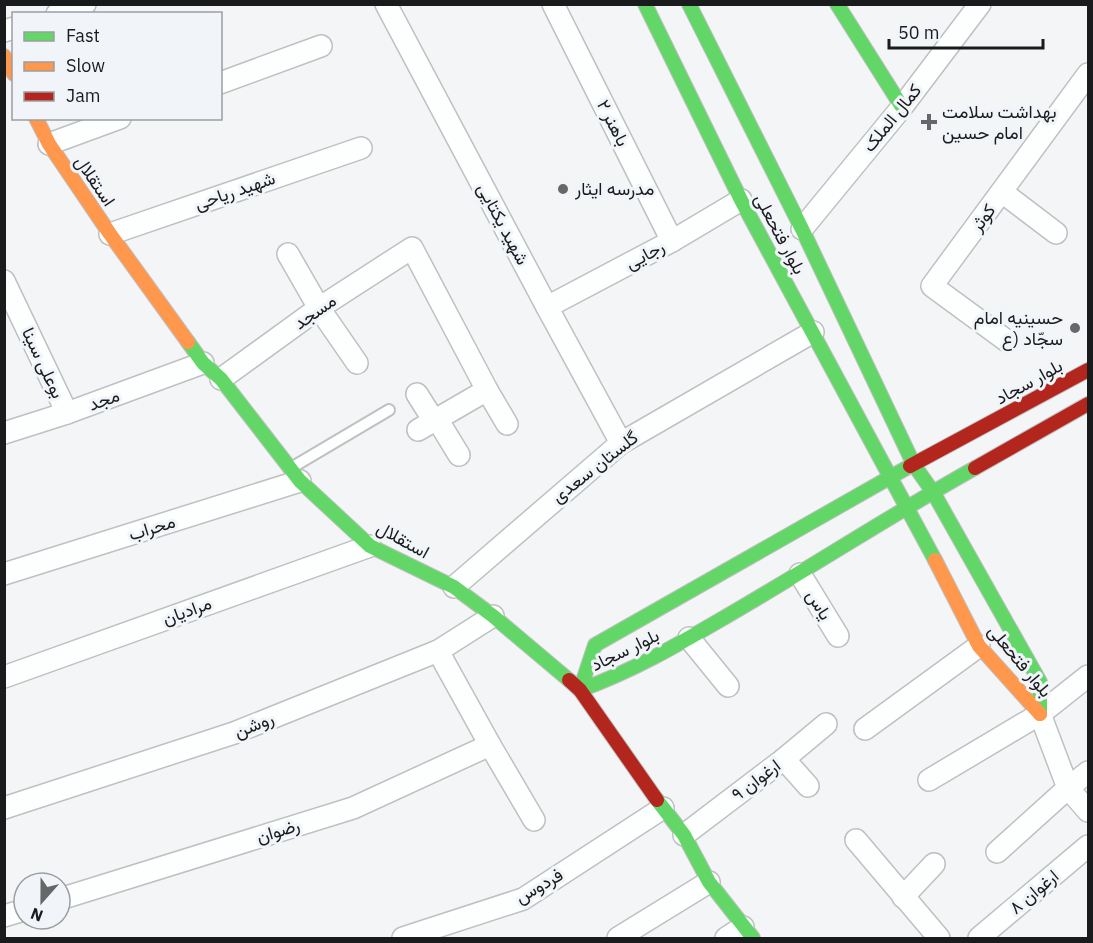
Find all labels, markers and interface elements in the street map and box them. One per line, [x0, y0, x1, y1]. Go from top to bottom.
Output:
legend [12, 12, 222, 120]
scale bar [889, 12, 1044, 50]
text: 50 m [898, 21, 940, 44]
text: Fast [66, 24, 100, 47]
text: Slow [66, 54, 105, 77]
street label: کمال الملک [857, 79, 926, 156]
text: Jam [66, 84, 101, 107]
street label: باهنر ۲ [592, 96, 635, 150]
place label: بهداشت سلامت امام حسین [942, 100, 1057, 145]
marker: بهداشت سلامت امام حسین [920, 113, 938, 131]
street label: استقلال [70, 151, 121, 211]
street label: شهید ریاحی [192, 166, 278, 215]
place label: مدرسه ایثار [574, 177, 654, 200]
street label: شهید یکتایی [472, 179, 535, 269]
marker: مدرسه ایثار [556, 182, 570, 196]
street label: بلوار فتحعلی [750, 189, 811, 278]
street label: کوثر [964, 199, 1000, 237]
street label: رجایی [621, 235, 668, 274]
street label: مسجد [289, 289, 340, 334]
place label: حسینیه امام سجّاد (ع [974, 306, 1063, 351]
marker: حسینیه امام سجّاد (ع [1068, 321, 1082, 335]
street label: بوعلی سینا [17, 324, 70, 402]
street label: بلوار سجاد [991, 354, 1066, 409]
street label: مجد [85, 383, 123, 416]
street label: گلستان سعدی [547, 426, 643, 508]
street label: محراب [126, 510, 178, 545]
street label: استقلال [373, 516, 434, 563]
street label: یاس [801, 585, 838, 624]
street label: مرادیان [159, 591, 215, 630]
street label: بلوار فتحعلی [983, 619, 1058, 702]
street label: بلوار سجاد [587, 623, 663, 676]
street label: روشن [230, 706, 277, 743]
street label: ارغوان ۹ [727, 754, 785, 806]
street label: رضوان [253, 813, 302, 848]
street label: فردوس [511, 863, 567, 908]
street label: ارغوان ۸ [1004, 864, 1063, 919]
north arrow [12, 871, 72, 931]
text: N [28, 904, 46, 926]

